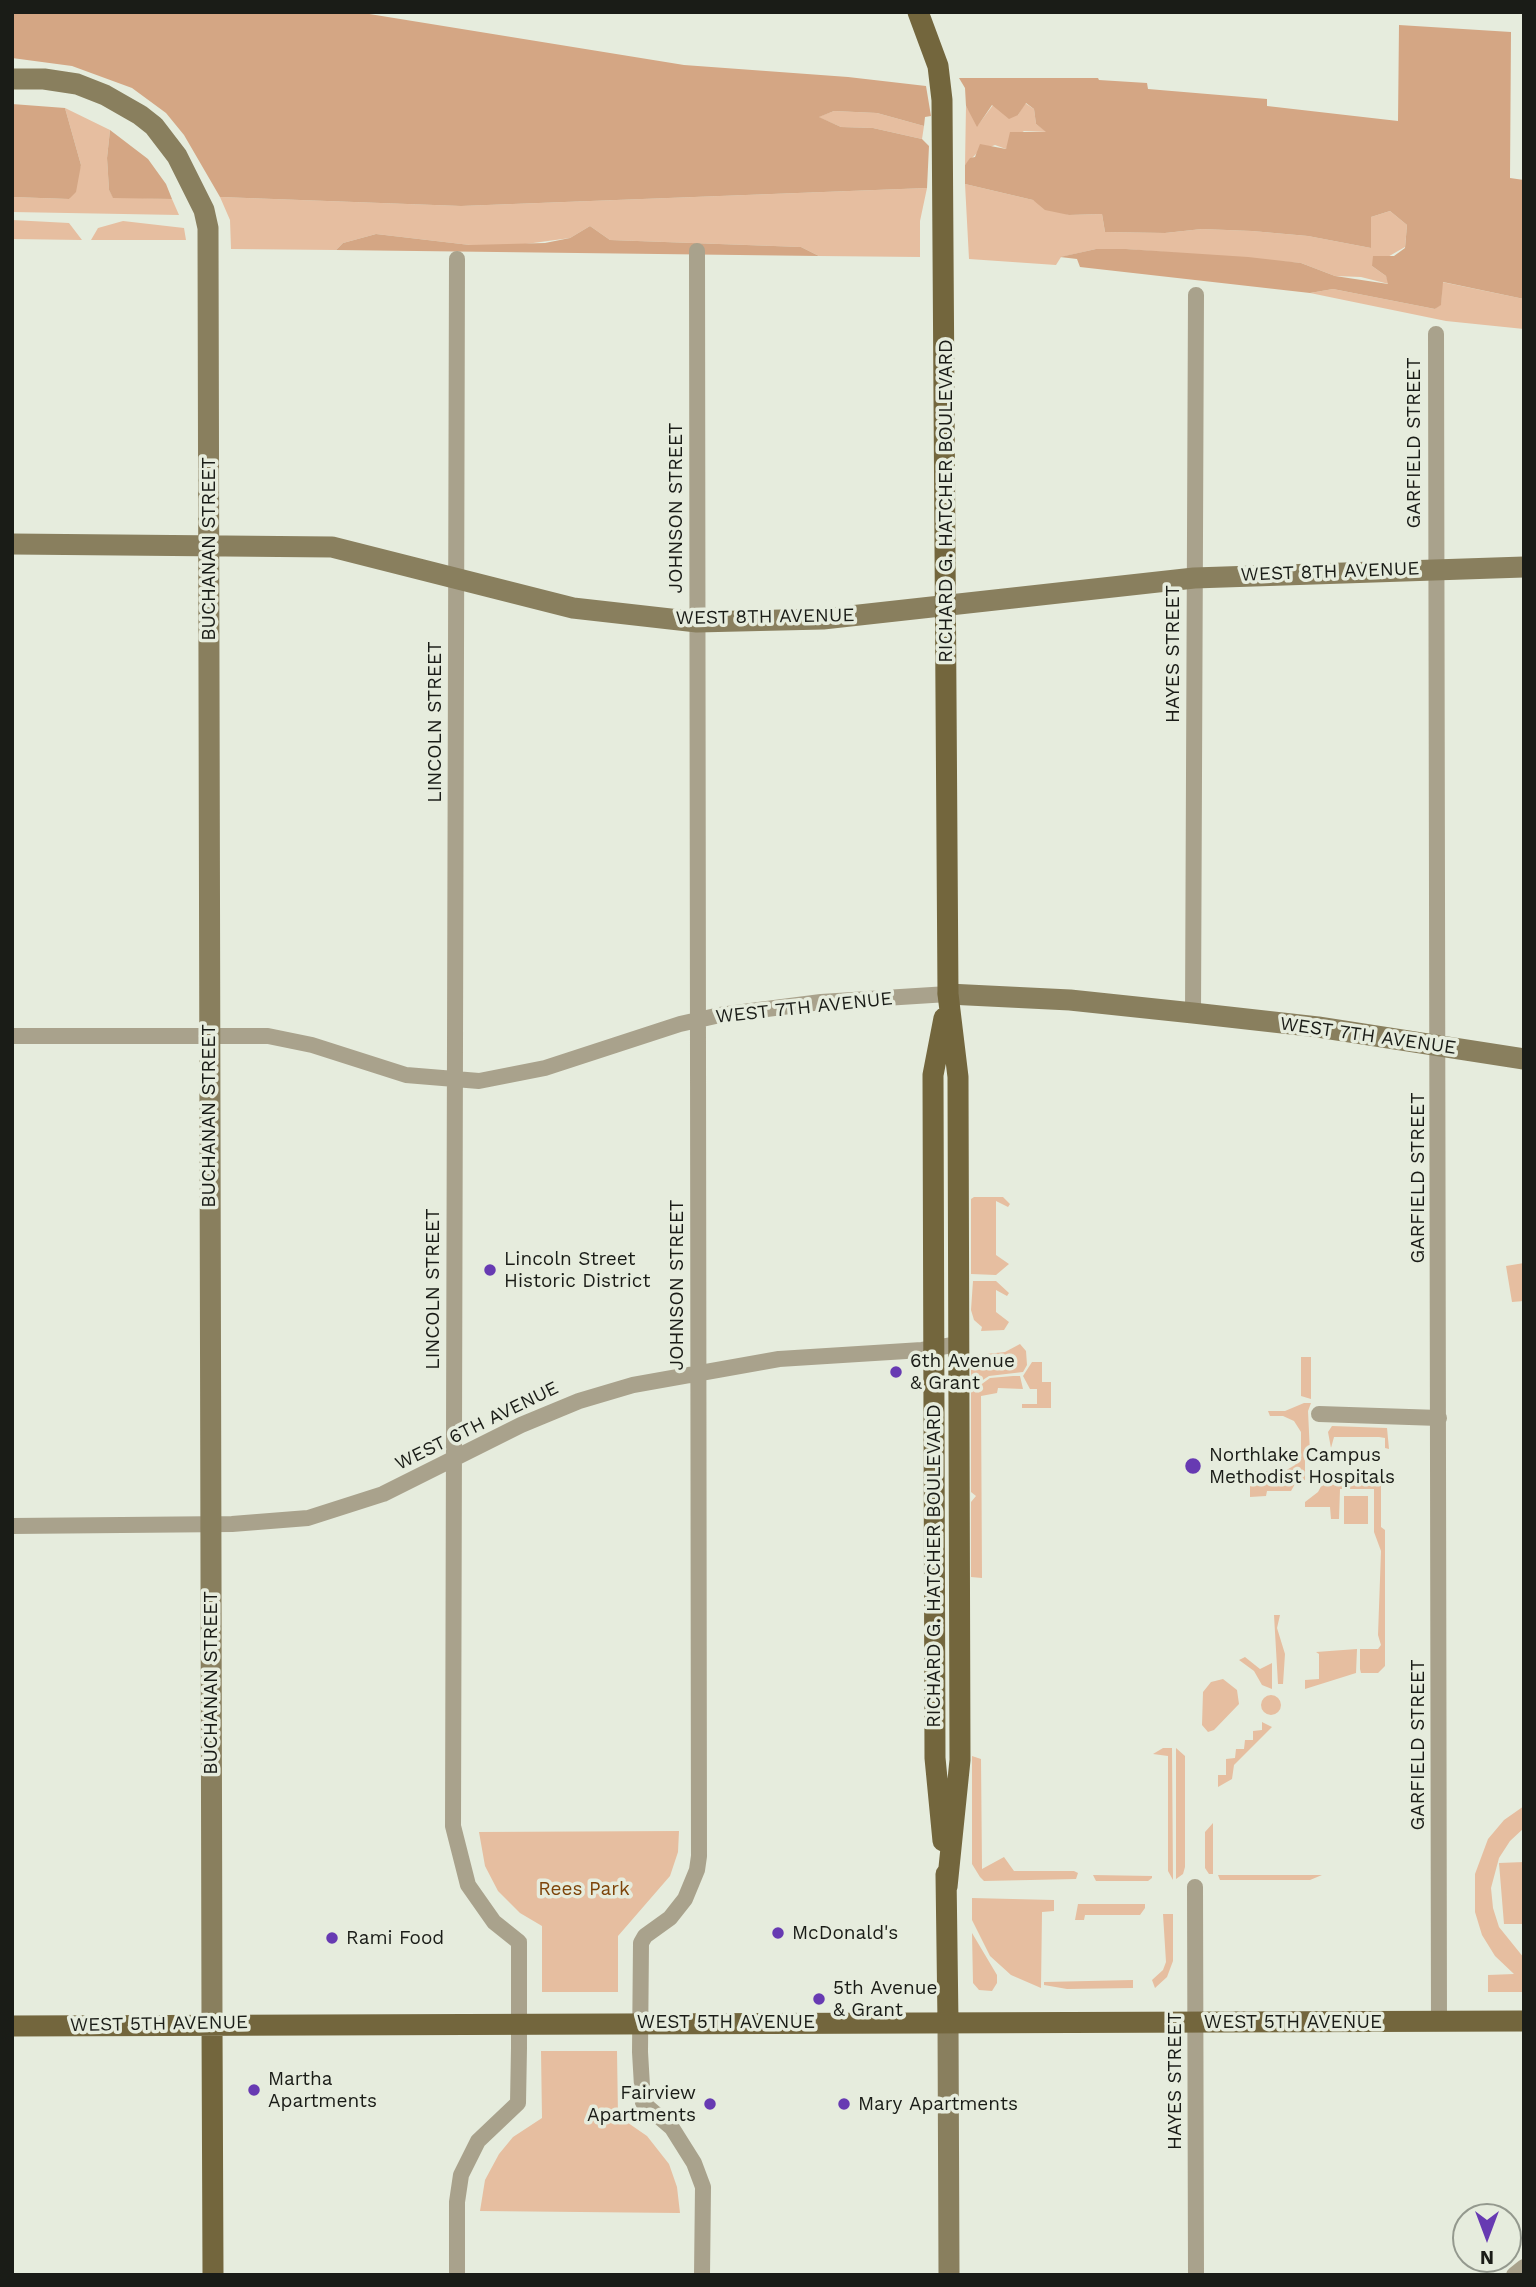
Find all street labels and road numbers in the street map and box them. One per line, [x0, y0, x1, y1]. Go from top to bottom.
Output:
street label: RICHARD G. HATCHER BOULEVARD [935, 339, 957, 663]
street label: GARFIELD STREET [1403, 357, 1425, 529]
street label: JOHNSON STREET [665, 422, 687, 594]
street label: BUCHANAN STREET [198, 457, 220, 641]
street label: WEST 8TH AVENUE [1240, 557, 1420, 587]
street label: HAYES STREET [1162, 585, 1184, 723]
street label: WEST 8TH AVENUE [675, 604, 855, 630]
street label: LINCOLN STREET [424, 641, 446, 803]
street label: WEST 7TH AVENUE [714, 987, 894, 1029]
street label: WEST 7TH AVENUE [1278, 1012, 1458, 1060]
street label: BUCHANAN STREET [198, 1024, 220, 1208]
street label: GARFIELD STREET [1407, 1092, 1429, 1264]
street label: JOHNSON STREET [666, 1199, 688, 1371]
street label: LINCOLN STREET [422, 1208, 444, 1370]
street label: WEST 6TH AVENUE [392, 1377, 562, 1475]
street label: RICHARD G. HATCHER BOULEVARD [923, 1404, 945, 1728]
street label: BUCHANAN STREET [200, 1591, 222, 1775]
street label: GARFIELD STREET [1407, 1659, 1429, 1831]
street label: WEST 5TH AVENUE [70, 2011, 248, 2037]
street label: WEST 5TH AVENUE [637, 2011, 815, 2033]
street label: WEST 5TH AVENUE [1204, 2011, 1382, 2033]
street label: HAYES STREET [1164, 2012, 1186, 2150]

